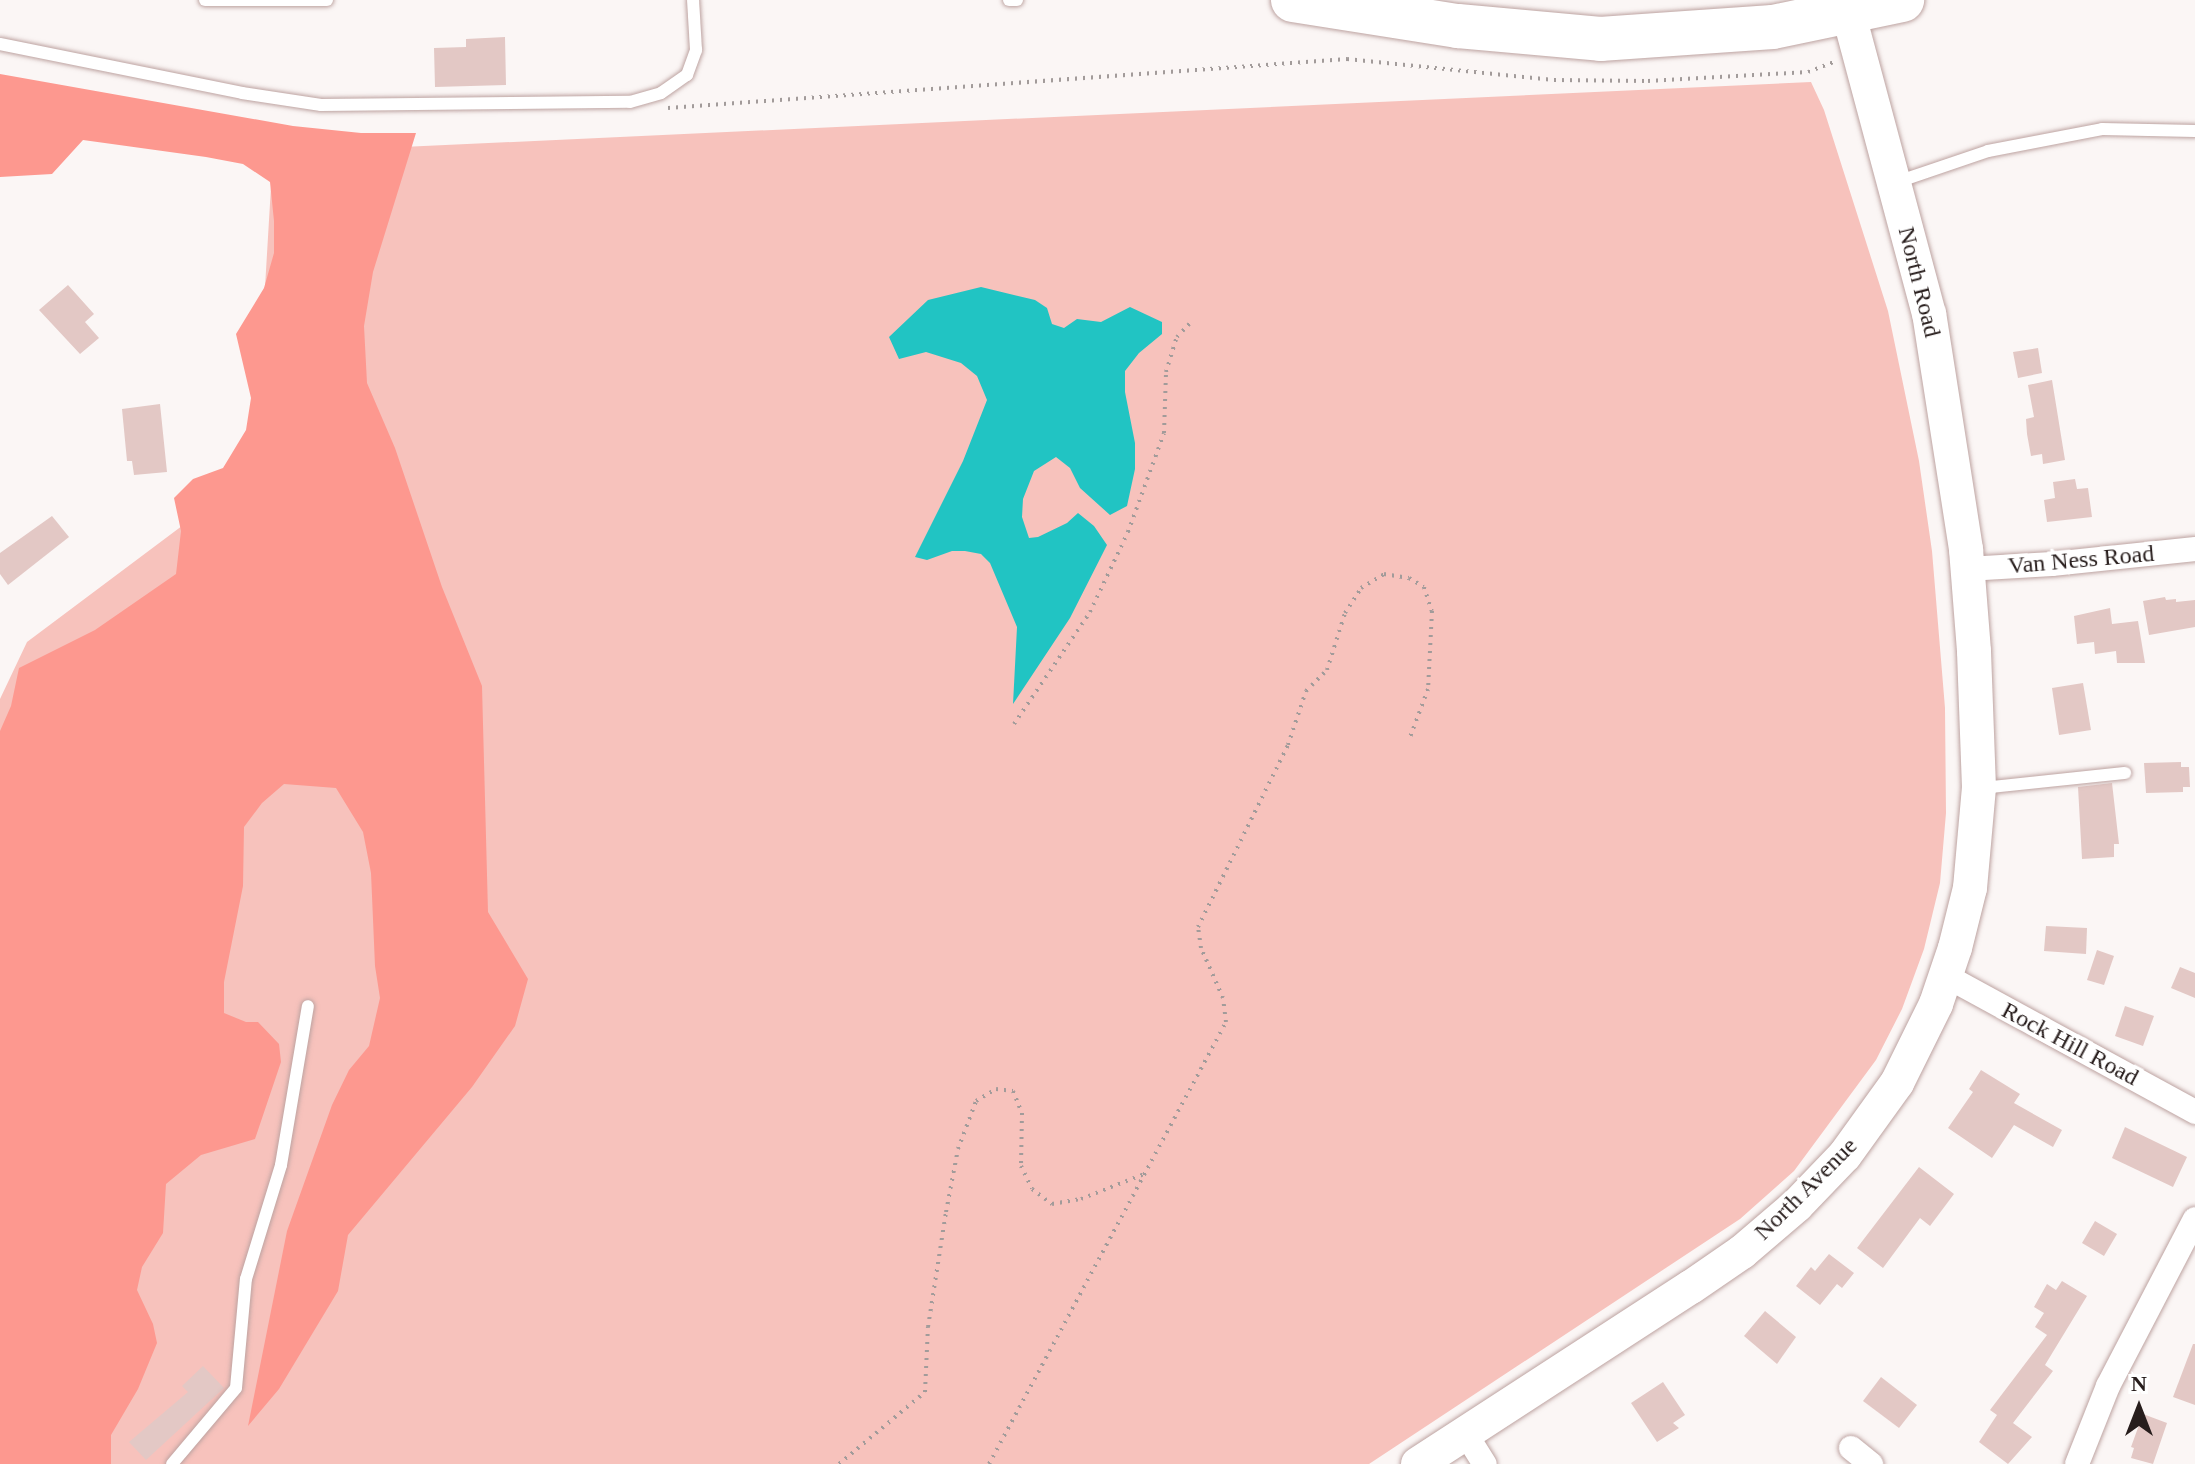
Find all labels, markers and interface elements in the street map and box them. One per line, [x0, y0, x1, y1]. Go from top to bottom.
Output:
street label: North Road [1891, 224, 1947, 340]
street label: Van Ness Road [2007, 539, 2155, 581]
street label: Rock Hill Road [1997, 996, 2143, 1092]
street label: North Avenue [1748, 1131, 1864, 1247]
north arrow [2099, 1368, 2179, 1448]
text: N [2131, 1371, 2147, 1396]

